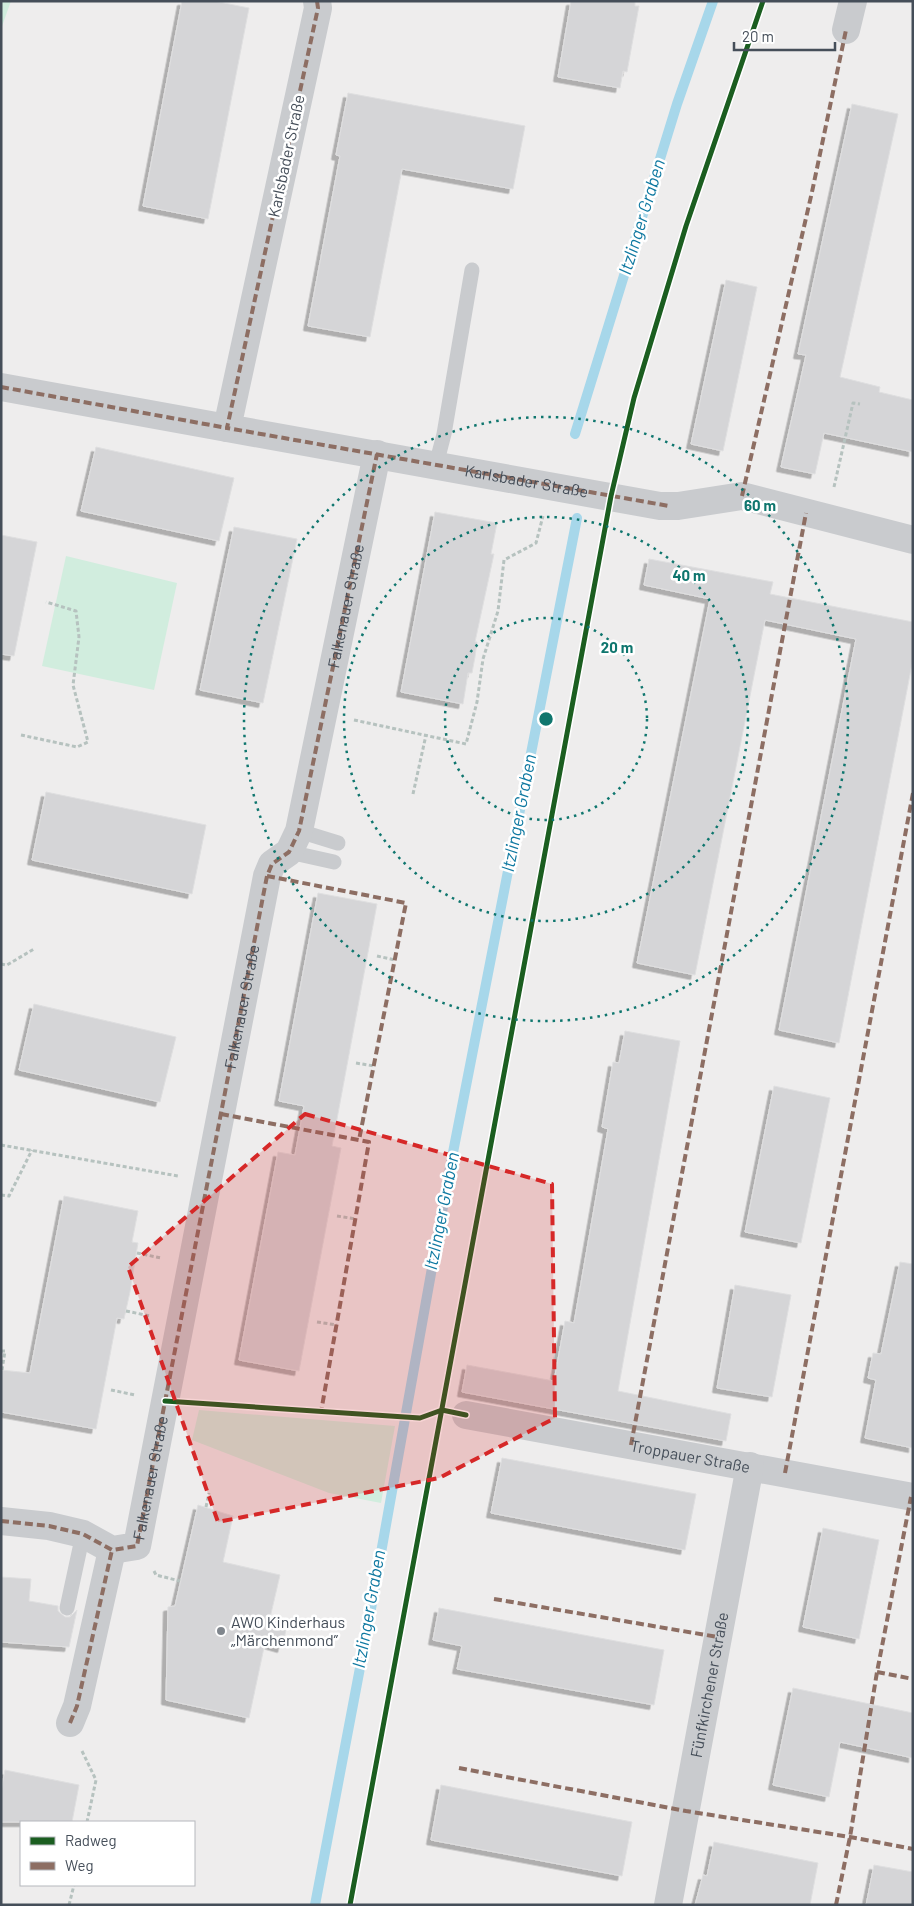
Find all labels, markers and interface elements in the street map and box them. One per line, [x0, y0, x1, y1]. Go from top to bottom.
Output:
scale bar [734, 20, 835, 52]
text: 20 m [742, 27, 774, 45]
street label: Karlsbader Straße [263, 93, 308, 219]
water label: Itzlinger Graben [613, 156, 669, 277]
street label: Karlsbader Straße [463, 460, 590, 501]
text: 60 m [744, 496, 776, 514]
street label: Falkenauer Straße [323, 542, 367, 670]
text: 40 m [672, 566, 706, 584]
text: 20 m [601, 638, 633, 656]
centre of rings [537, 710, 555, 728]
water label: Itzlinger Graben [496, 752, 540, 874]
street label: Falkenauer Straße [220, 943, 263, 1070]
water label: Itzlinger Graben [419, 1150, 463, 1272]
street label: Falkenauer Straße [128, 1414, 171, 1542]
street label: Troppauer Straße [629, 1435, 752, 1476]
water label: Itzlinger Graben [347, 1548, 389, 1670]
street label: Fünfkirchener Straße [686, 1610, 732, 1759]
place label: AWO Kinderhaus „Märchenmond” [231, 1612, 345, 1649]
marker: AWO Kinderhaus „Märchenmond” [215, 1625, 227, 1637]
legend [20, 1821, 195, 1886]
text: Radweg [65, 1831, 117, 1849]
text: Weg [65, 1856, 93, 1874]

